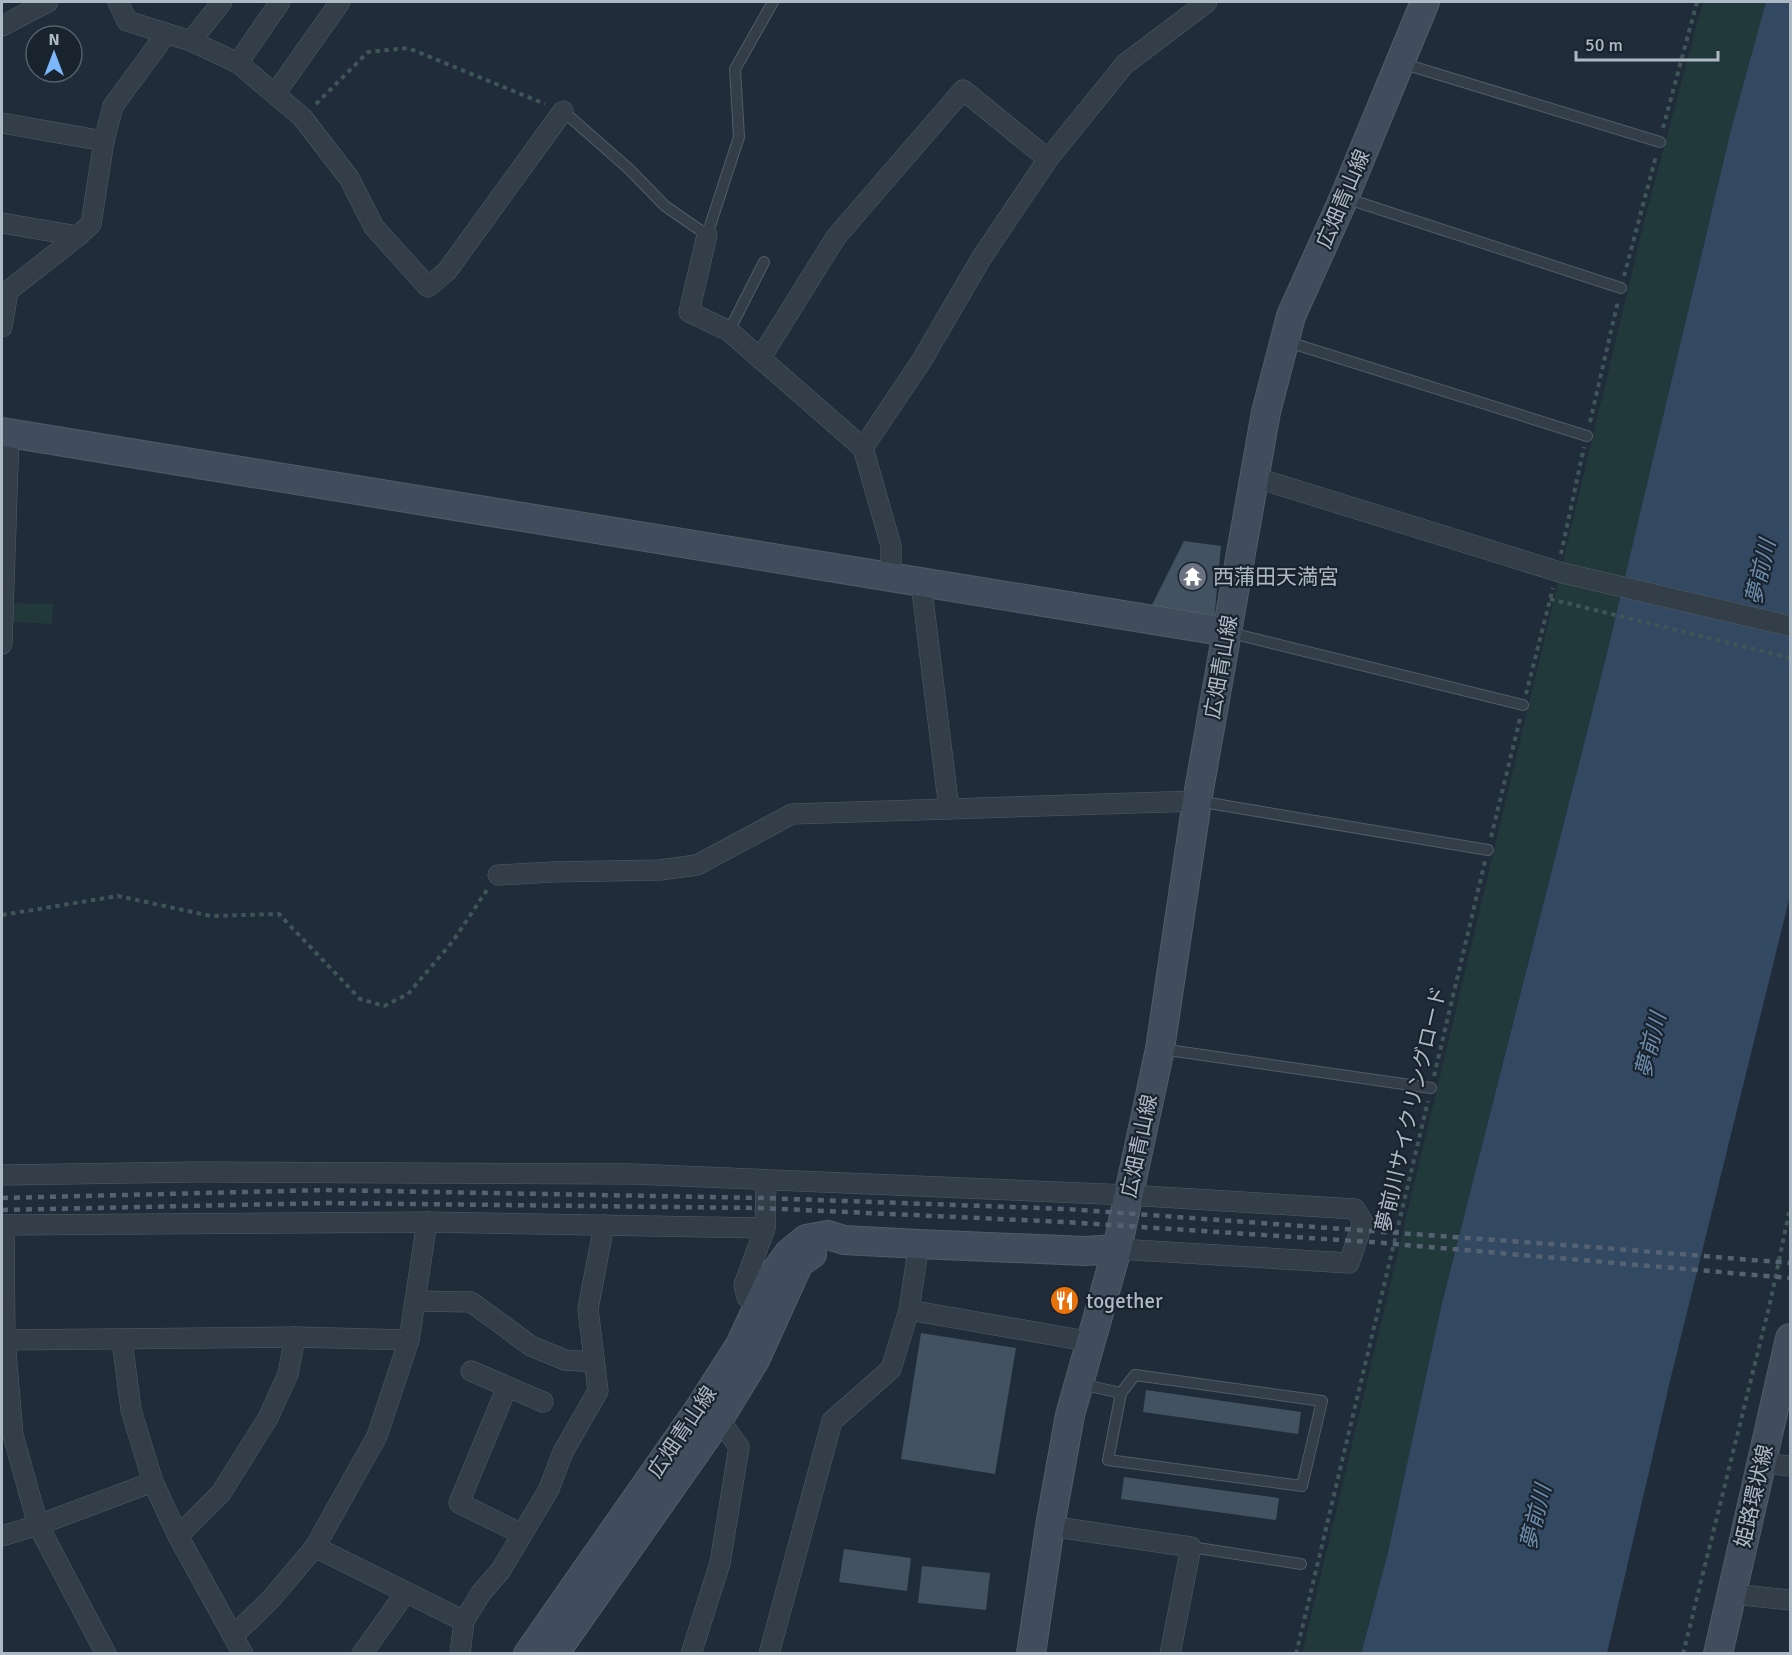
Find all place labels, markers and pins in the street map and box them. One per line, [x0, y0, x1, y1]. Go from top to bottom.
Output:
temple icon: 西蒲田天満宮 [1176, 561, 1208, 593]
place label: 西蒲田天満宮 [1213, 564, 1339, 590]
restaurant icon: together [1049, 1285, 1081, 1317]
place label: together [1086, 1288, 1163, 1314]

